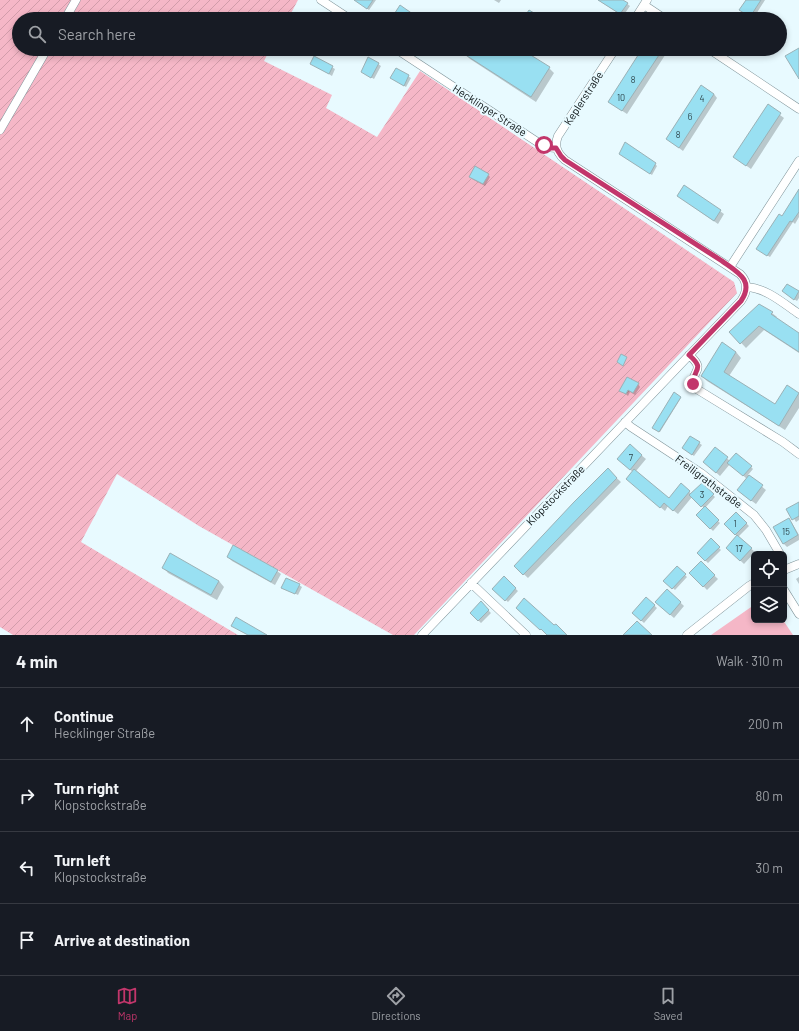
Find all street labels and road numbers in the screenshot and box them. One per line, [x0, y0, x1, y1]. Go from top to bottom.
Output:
street label: Keplerstraße [561, 68, 605, 127]
street label: Hecklinger Straße [451, 81, 530, 139]
street label: Freiligrathstraße [673, 452, 745, 510]
street label: Klopstockstraße [523, 462, 587, 528]

